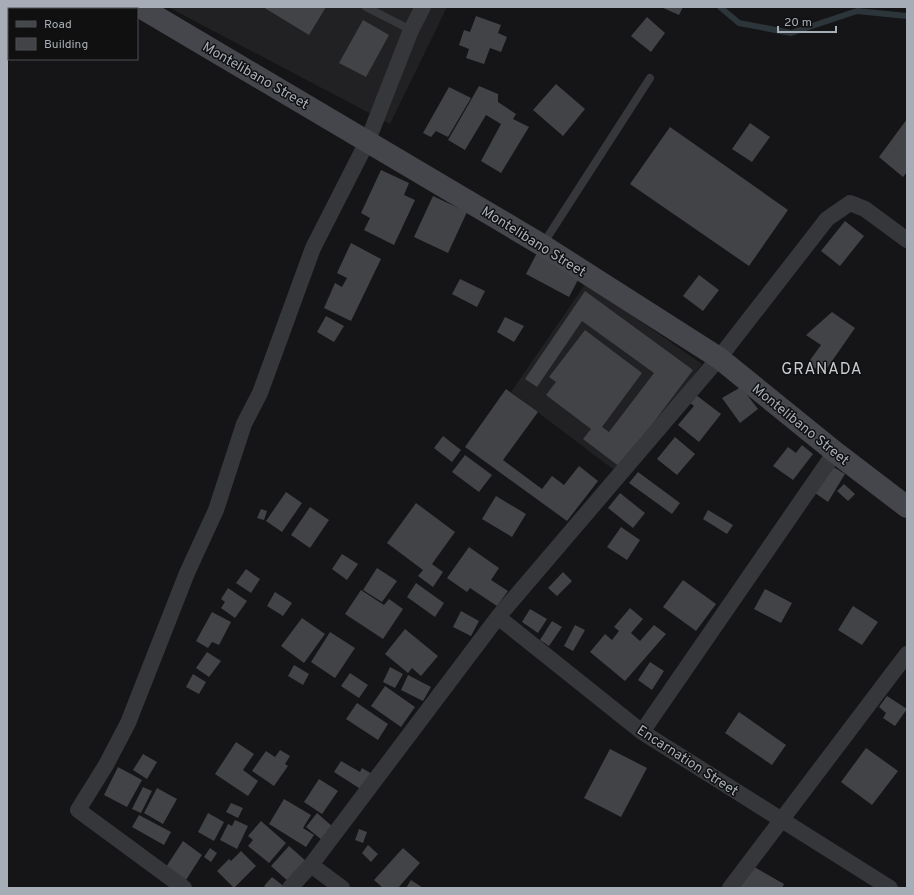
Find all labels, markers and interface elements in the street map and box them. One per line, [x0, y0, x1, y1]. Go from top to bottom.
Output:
legend [8, 8, 138, 60]
scale bar [778, 8, 836, 34]
text: 20 m [784, 15, 812, 31]
text: Road [44, 17, 72, 33]
text: Building [44, 37, 88, 53]
street label: Montelibano Street [199, 39, 311, 114]
street label: Montelibano Street [478, 203, 589, 281]
district label: GRANADA [781, 360, 863, 380]
street label: Montelibano Street [748, 381, 852, 470]
street label: Encarnation Street [633, 722, 741, 800]

